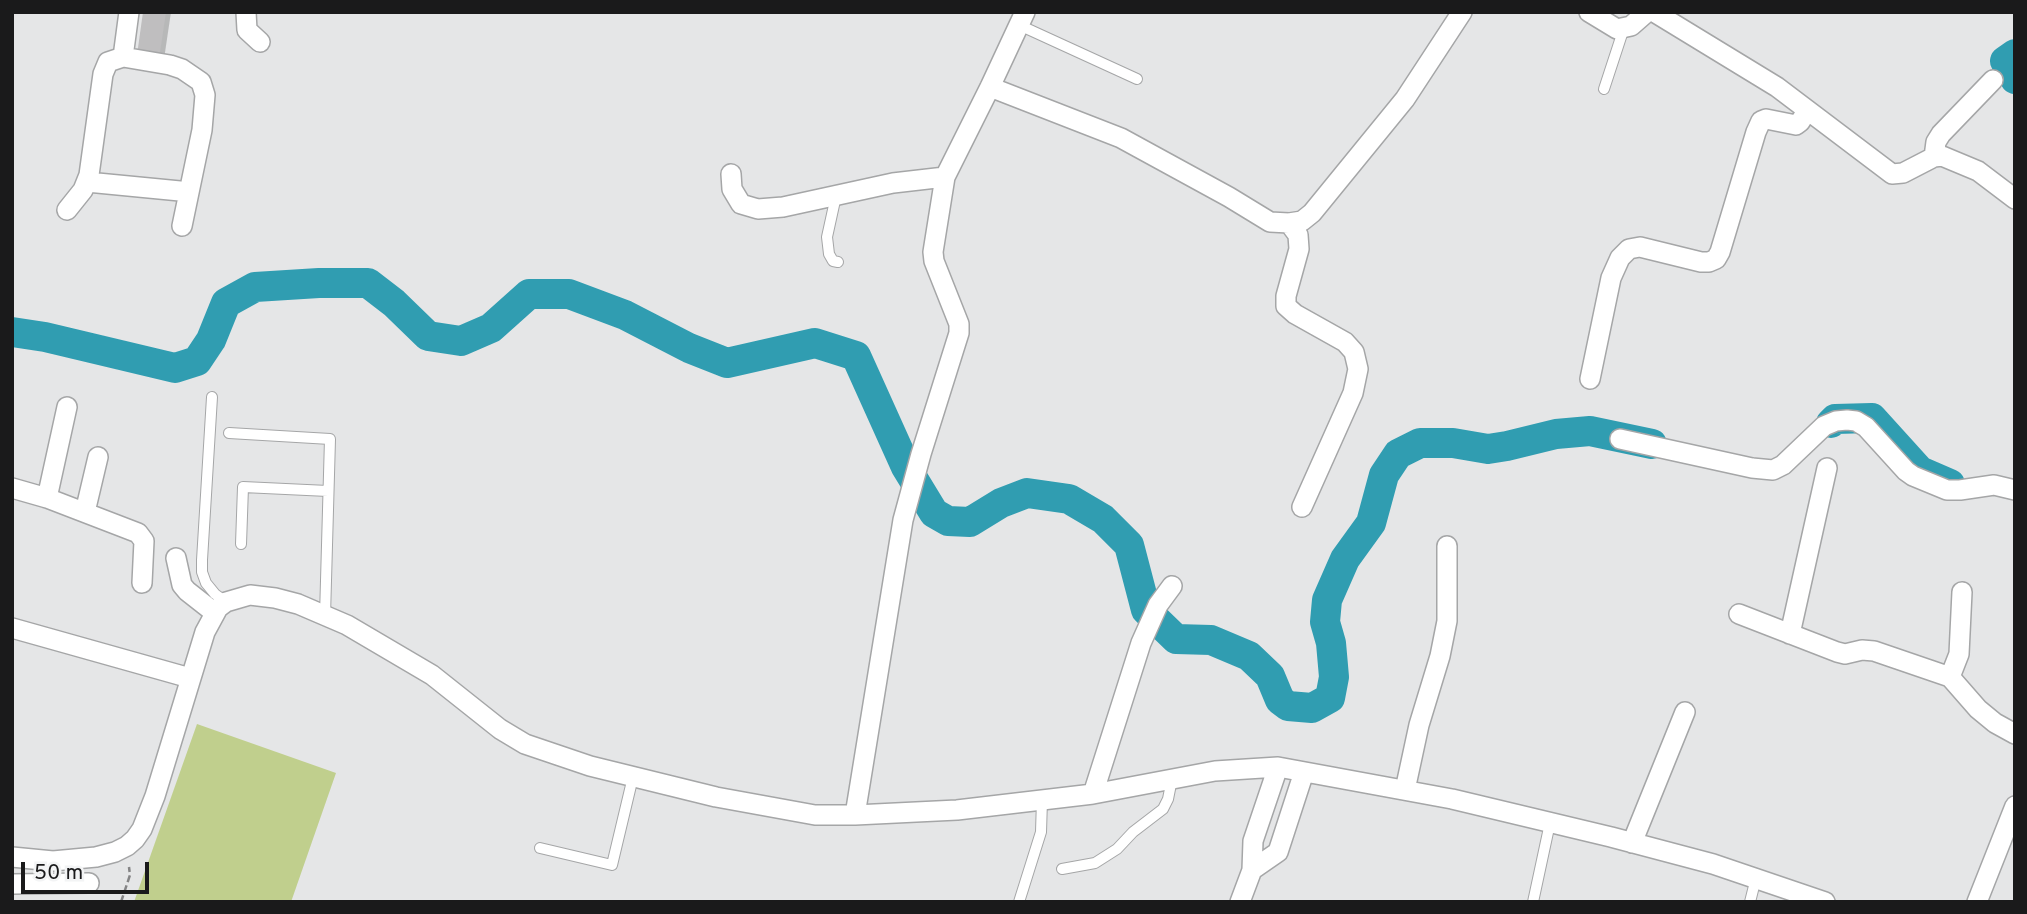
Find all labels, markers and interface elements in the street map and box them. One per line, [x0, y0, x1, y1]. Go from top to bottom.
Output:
scale bar [24, 848, 152, 892]
text: 50 m [34, 860, 83, 887]

